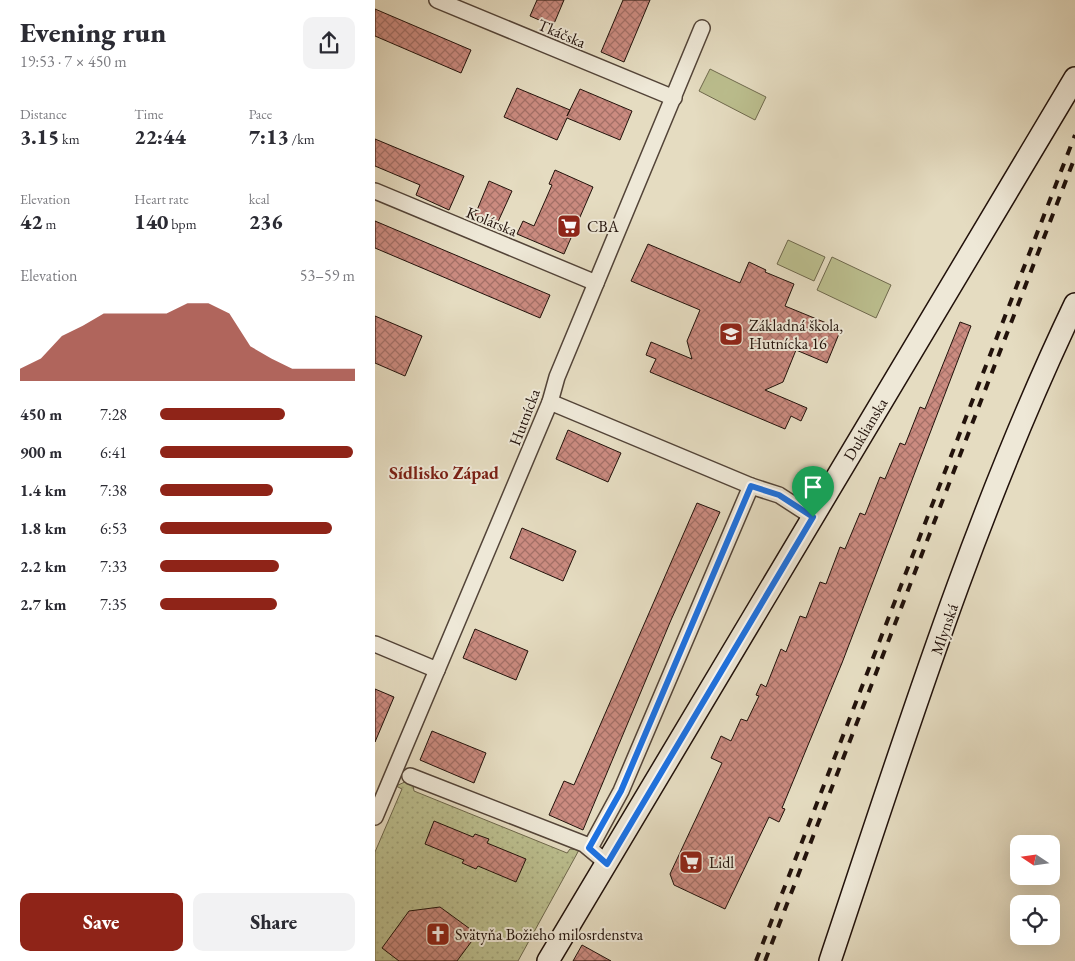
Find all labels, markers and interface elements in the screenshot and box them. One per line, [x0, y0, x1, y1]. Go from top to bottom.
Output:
text: Evening run [20, 14, 166, 50]
street label: Tkáčska [535, 14, 590, 53]
button: share [303, 17, 355, 69]
text: 19:53 · 7 × 450 m [20, 51, 127, 72]
text: Distance [20, 105, 67, 123]
text: Time [134, 105, 164, 123]
text: Pace [249, 105, 272, 123]
text: 3.15 [20, 123, 59, 150]
text: 22:44 [134, 123, 186, 150]
text: 7:13 [249, 123, 289, 150]
text: km [59, 130, 80, 148]
text: /km [289, 130, 315, 148]
text: Elevation [20, 190, 70, 208]
text: Heart rate [134, 190, 189, 208]
text: kcal [249, 190, 270, 208]
street label: Kolárska [463, 202, 521, 241]
text: 42 [20, 208, 43, 235]
text: 140 [134, 208, 168, 235]
text: 236 [249, 208, 283, 235]
supermarket icon: CBA [556, 213, 582, 239]
text: m [43, 215, 56, 233]
text: bpm [168, 215, 197, 233]
place label: CBA [587, 216, 620, 237]
text: Elevation [20, 265, 78, 286]
text: 53–59 m [300, 265, 355, 286]
place label: Základná škola, Hutnícka 16 [749, 315, 843, 354]
school or university icon: Základná škola, Hutnícka 16 [718, 321, 744, 347]
street label: Hutnícka [504, 385, 545, 449]
street label: Duklianska [838, 393, 893, 465]
text: 450 m [20, 404, 62, 425]
text: 7:28 [100, 404, 127, 425]
text: 900 m [20, 442, 62, 463]
text: 6:41 [100, 442, 127, 463]
district label: Sídlisko Západ [389, 461, 499, 484]
pin [792, 466, 834, 517]
icon: arrive [799, 473, 827, 501]
text: 1.4 km [20, 480, 66, 501]
text: 7:38 [100, 480, 127, 501]
text: 1.8 km [20, 518, 66, 539]
text: 6:53 [100, 518, 127, 539]
text: 2.2 km [20, 556, 66, 577]
text: 7:33 [100, 556, 127, 577]
text: 2.7 km [20, 594, 66, 615]
text: 7:35 [100, 594, 127, 615]
street label: Mlynská [926, 600, 963, 658]
north arrow [1010, 835, 1060, 885]
map controls [1010, 835, 1060, 945]
supermarket icon: Lidl [678, 849, 704, 875]
place label: Lidl [709, 852, 734, 873]
button: Save [20, 893, 183, 951]
button: Share [193, 893, 355, 951]
button: locate [1010, 895, 1060, 945]
church icon: Svätyňa Božieho milosrdenstva [425, 921, 451, 947]
place label: Svätyňa Božieho milosrdenstva [455, 924, 644, 945]

